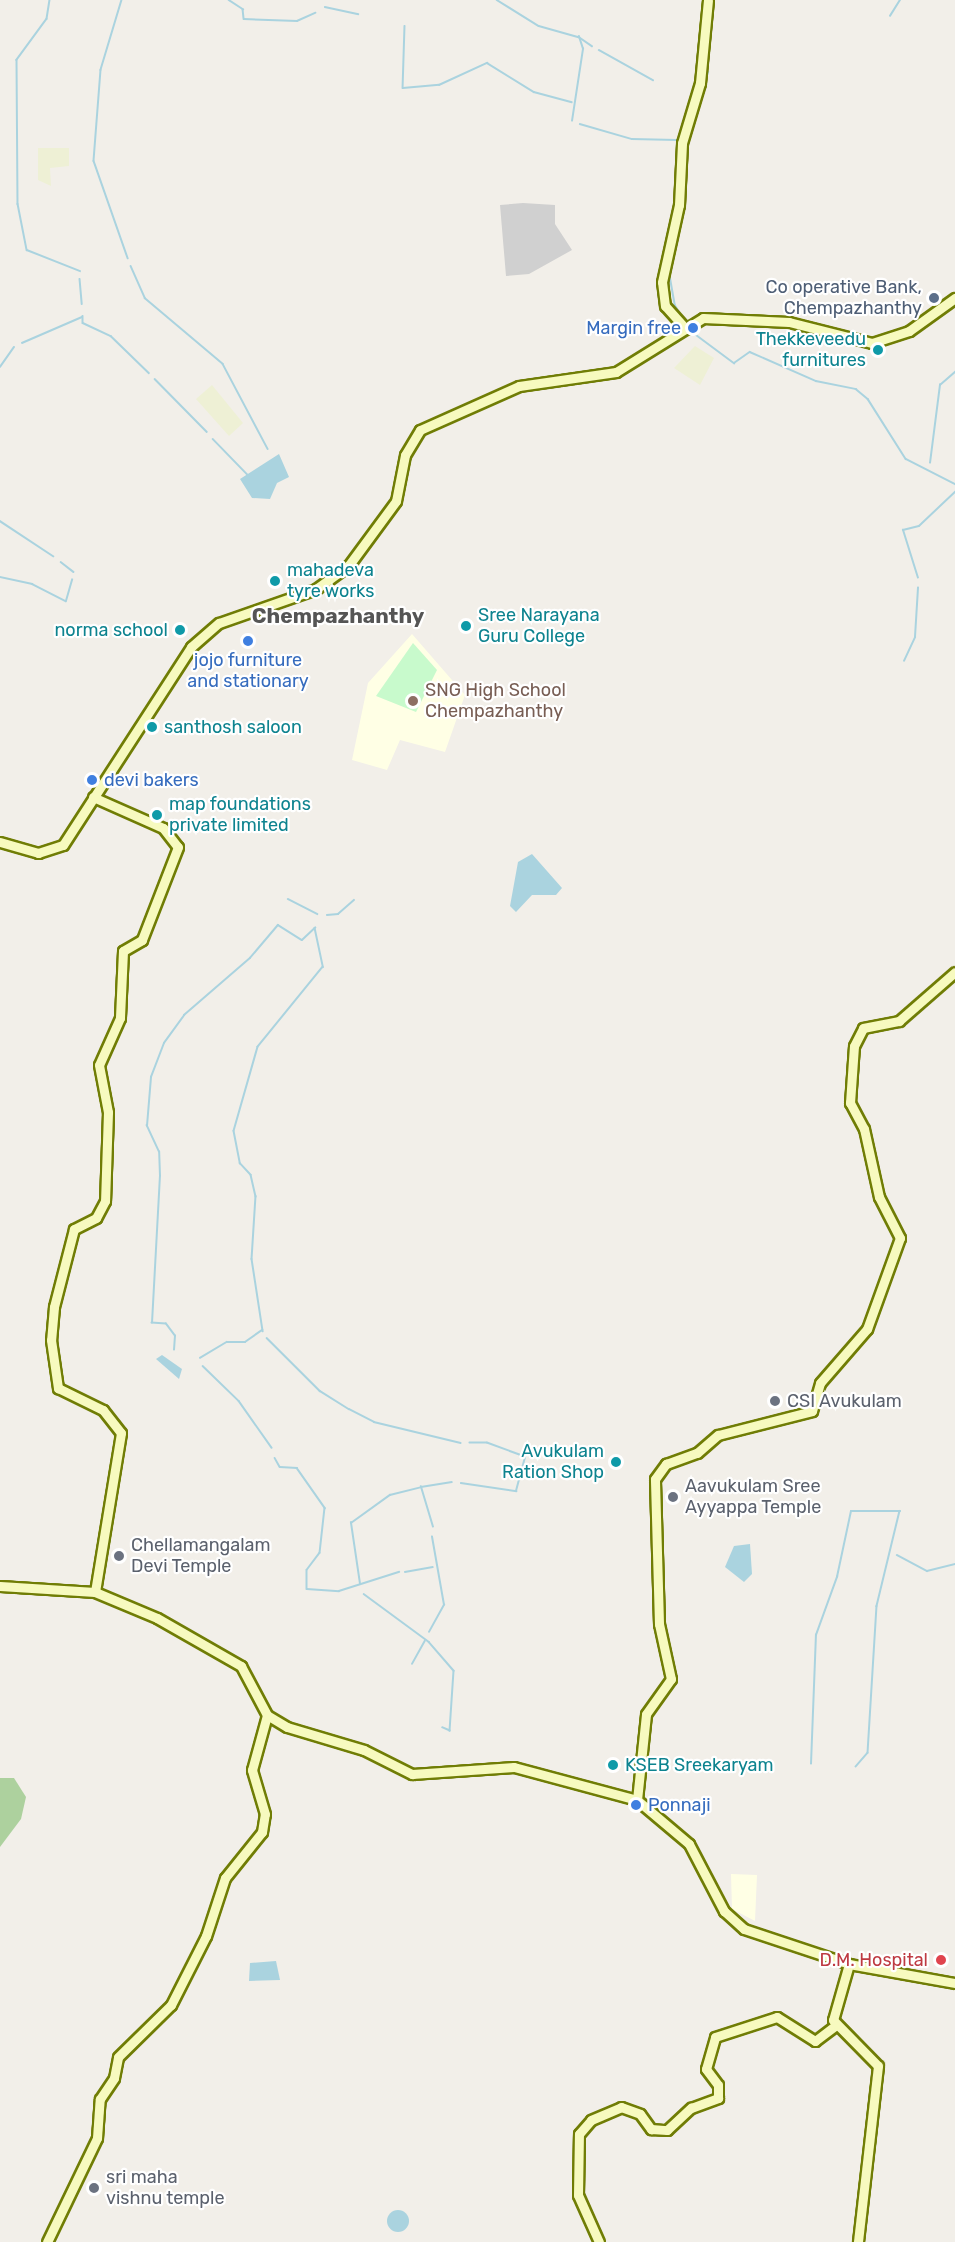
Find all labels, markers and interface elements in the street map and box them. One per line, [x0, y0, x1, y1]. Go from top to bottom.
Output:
place label: Co operative Bank, Chempazhanthy [765, 277, 922, 320]
marker: Co operative Bank, Chempazhanthy [927, 291, 941, 305]
place label: Margin free [586, 317, 681, 339]
marker: Margin free [686, 321, 700, 335]
place label: Thekkeveedu furnitures [756, 329, 866, 372]
marker: Thekkeveedu furnitures [871, 343, 885, 357]
place label: mahadeva tyre works [287, 560, 375, 602]
marker: mahadeva tyre works [268, 574, 282, 588]
district label: Chempazhanthy [252, 603, 424, 629]
place label: Sree Narayana Guru College [478, 605, 600, 648]
place label: norma school [54, 619, 168, 641]
marker: Sree Narayana Guru College [459, 619, 473, 633]
marker: norma school [173, 623, 187, 637]
marker: jojo furniture and stationary [241, 634, 255, 648]
place label: jojo furniture and stationary [187, 650, 309, 692]
place label: SNG High School Chempazhanthy [425, 680, 566, 722]
marker: SNG High School Chempazhanthy [406, 694, 420, 708]
place label: santhosh saloon [164, 716, 302, 738]
marker: santhosh saloon [145, 720, 159, 734]
place label: devi bakers [104, 769, 199, 791]
marker: devi bakers [85, 773, 99, 787]
place label: map foundations private limited [169, 794, 311, 836]
marker: map foundations private limited [150, 808, 164, 822]
place label: CSI Avukulam [787, 1390, 902, 1412]
marker: CSI Avukulam [768, 1394, 782, 1408]
place label: Avukulam Ration Shop [502, 1441, 604, 1484]
marker: Avukulam Ration Shop [609, 1455, 623, 1469]
place label: Aavukulam Sree Ayyappa Temple [685, 1476, 822, 1518]
marker: Aavukulam Sree Ayyappa Temple [666, 1490, 680, 1504]
place label: Chellamangalam Devi Temple [131, 1535, 271, 1578]
marker: Chellamangalam Devi Temple [112, 1549, 126, 1563]
place label: KSEB Sreekaryam [625, 1754, 774, 1776]
marker: KSEB Sreekaryam [606, 1758, 620, 1772]
place label: Ponnaji [648, 1794, 711, 1816]
marker: Ponnaji [629, 1798, 643, 1812]
place label: D.M. Hospital [820, 1949, 928, 1971]
marker: D.M. Hospital [932, 1951, 950, 1969]
place label: sri maha vishnu temple [106, 2167, 225, 2210]
marker: sri maha vishnu temple [87, 2181, 101, 2195]

